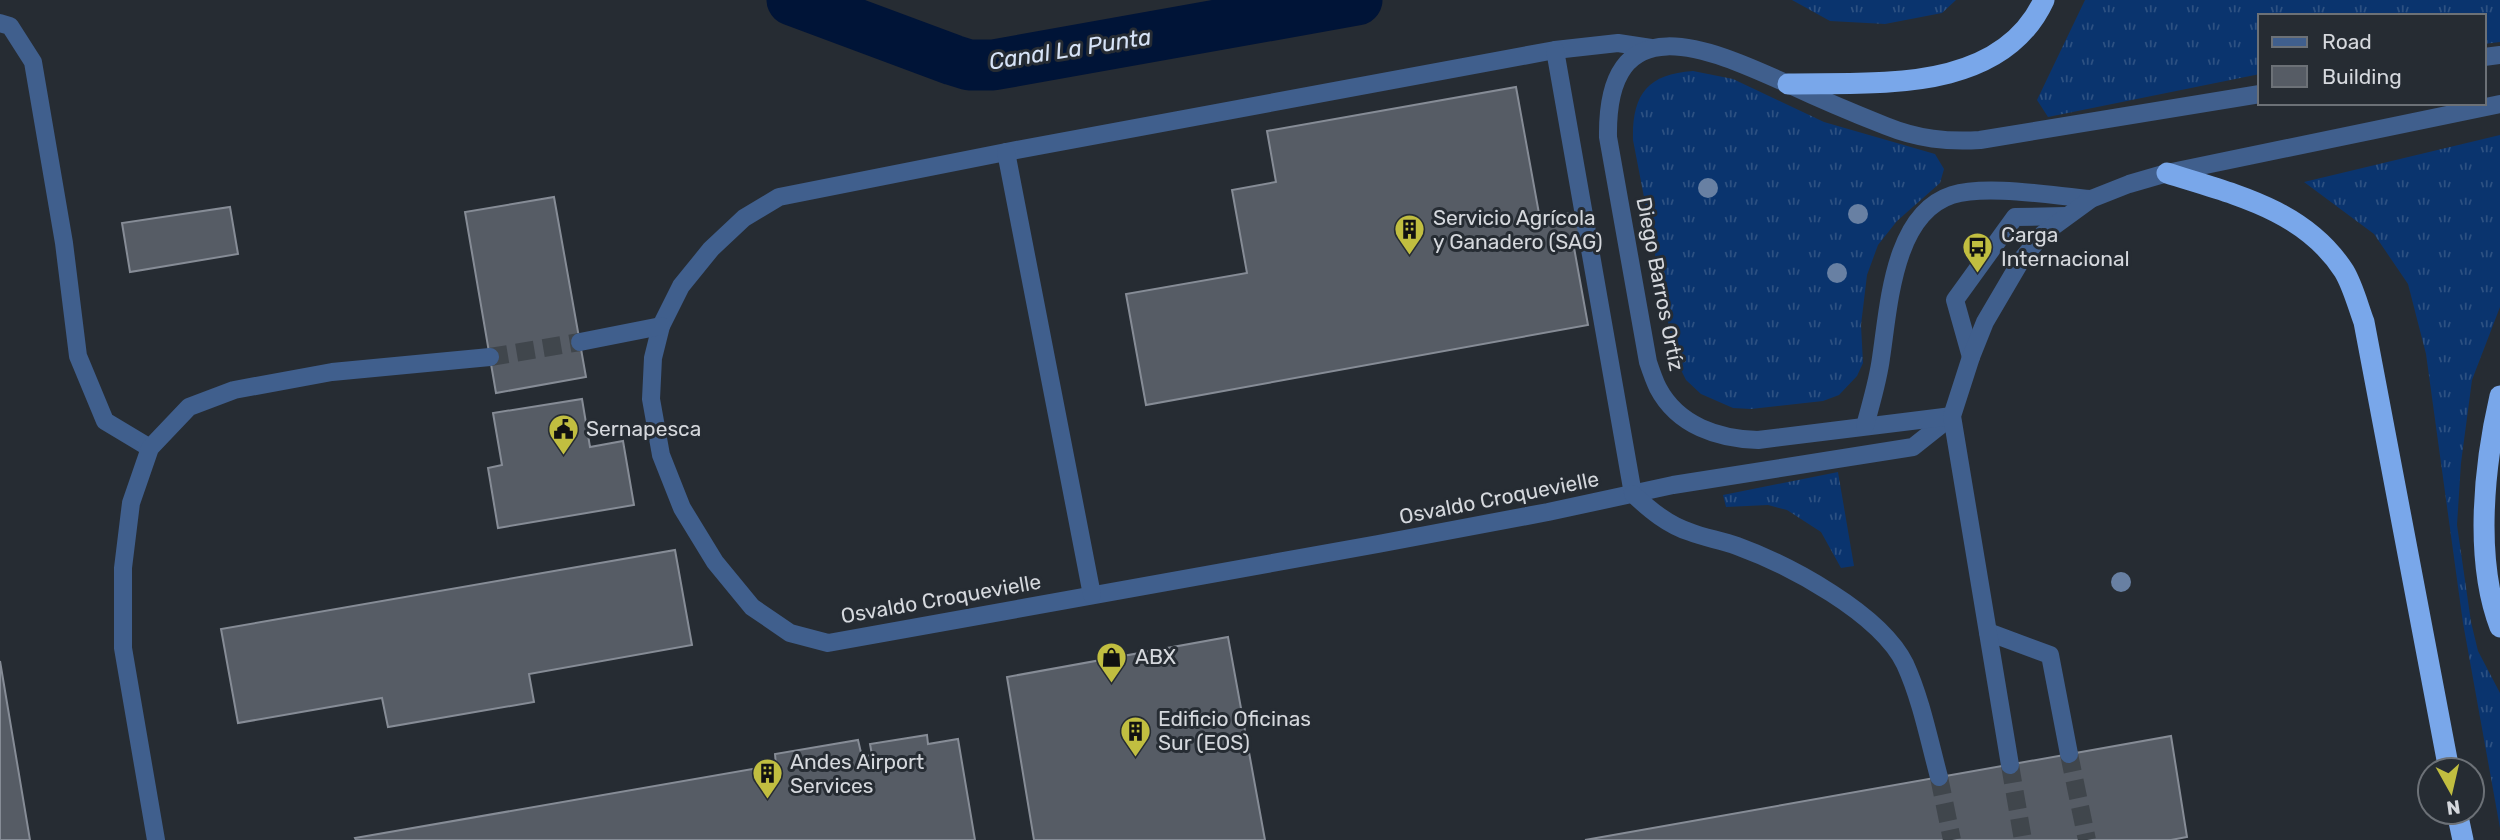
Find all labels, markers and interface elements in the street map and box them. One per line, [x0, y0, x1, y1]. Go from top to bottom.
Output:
legend [2258, 14, 2486, 105]
water label: Canal La Punta [987, 22, 1153, 76]
text: Road [2322, 29, 2372, 54]
text: Building [2322, 64, 2402, 89]
street label: Diego Barros Ortíz [1631, 195, 1690, 373]
place label: Servicio Agrícola y Ganadero (SAG) [1433, 205, 1603, 254]
building icon: Servicio Agrícola y Ganadero (SAG) [1393, 213, 1427, 257]
place label: Carga Internacional [2001, 222, 2130, 271]
bus stop icon: Carga Internacional [1961, 230, 1995, 274]
public building icon: Sernapesca [546, 412, 580, 456]
place label: Sernapesca [586, 416, 701, 441]
street label: Osvaldo Croquevielle [1397, 466, 1601, 529]
street label: Osvaldo Croquevielle [839, 569, 1043, 628]
shop icon: ABX [1095, 640, 1129, 684]
place label: ABX [1135, 644, 1176, 669]
place label: Edificio Oficinas Sur (EOS) [1158, 706, 1311, 755]
building icon: Edificio Oficinas Sur (EOS) [1118, 714, 1152, 758]
place label: Andes Airport Services [790, 749, 924, 798]
north arrow [2416, 756, 2486, 826]
building icon: Andes Airport Services [750, 757, 784, 801]
text: N [2445, 795, 2462, 820]

